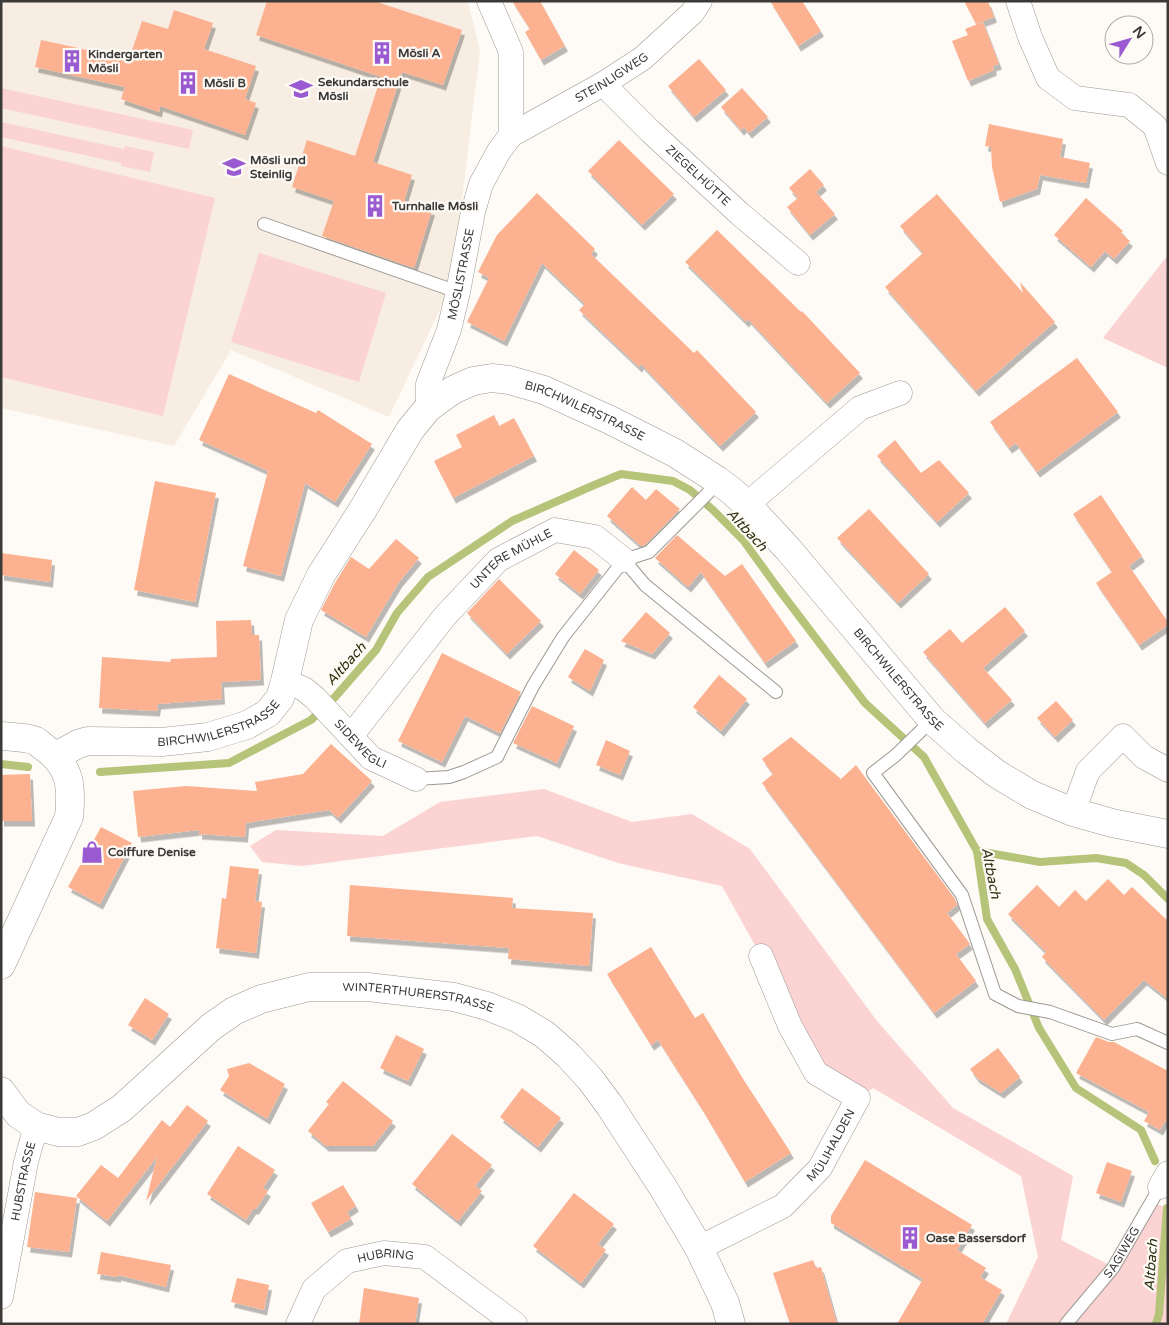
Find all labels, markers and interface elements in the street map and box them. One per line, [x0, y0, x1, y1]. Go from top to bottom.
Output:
north arrow [1104, 15, 1154, 65]
text: N [1129, 23, 1149, 42]
building icon: Mösli A [369, 40, 395, 66]
place label: Mösli A [398, 46, 441, 60]
place label: Kindergarten Mösli [88, 47, 163, 75]
building icon: Kindergarten Mösli [59, 48, 85, 74]
street label: STEINLIGWEG [573, 50, 651, 105]
building icon: Mösli B [175, 70, 201, 96]
place label: Sekundarschule Mösli [318, 75, 409, 103]
place label: Mösli B [204, 76, 246, 90]
school or university icon: Sekundarschule Mösli [288, 76, 314, 102]
street label: ZIEGELHÜTTE [663, 142, 734, 209]
place label: Mösli und Steinlig [250, 153, 306, 182]
school or university icon: Mösli und Steinlig [221, 154, 247, 180]
building icon: Turnhalle Mösli [362, 193, 388, 219]
place label: Turnhalle Mösli [391, 199, 478, 213]
street label: MÖSLISTRASSE [445, 227, 477, 321]
street label: BIRCHWILERSTRASSE [523, 378, 648, 444]
water label: Altbach [723, 505, 771, 555]
street label: UNTERE MÜHLE [467, 526, 555, 592]
street label: BIRCHWILERSTRASSE [851, 625, 946, 734]
water label: Altbach [322, 639, 370, 689]
street label: BIRCHWILERSTRASSE [157, 697, 283, 749]
street label: SIDEWEGLI [332, 717, 389, 771]
shop icon: Coiffure Denise [79, 839, 105, 865]
place label: Coiffure Denise [108, 845, 196, 859]
water label: Altbach [978, 846, 1004, 901]
street label: WINTERTHURERSTRASSE [343, 980, 496, 1015]
street label: MÜLIHALDEN [804, 1106, 858, 1184]
street label: HUBSTRASSE [8, 1139, 38, 1222]
street label: SAGIWEG [1101, 1224, 1142, 1281]
building icon: Oase Bassersdorf [897, 1225, 923, 1251]
place label: Oase Bassersdorf [926, 1231, 1026, 1245]
water label: Altbach [1141, 1238, 1161, 1291]
street label: HUBRING [356, 1246, 415, 1266]

